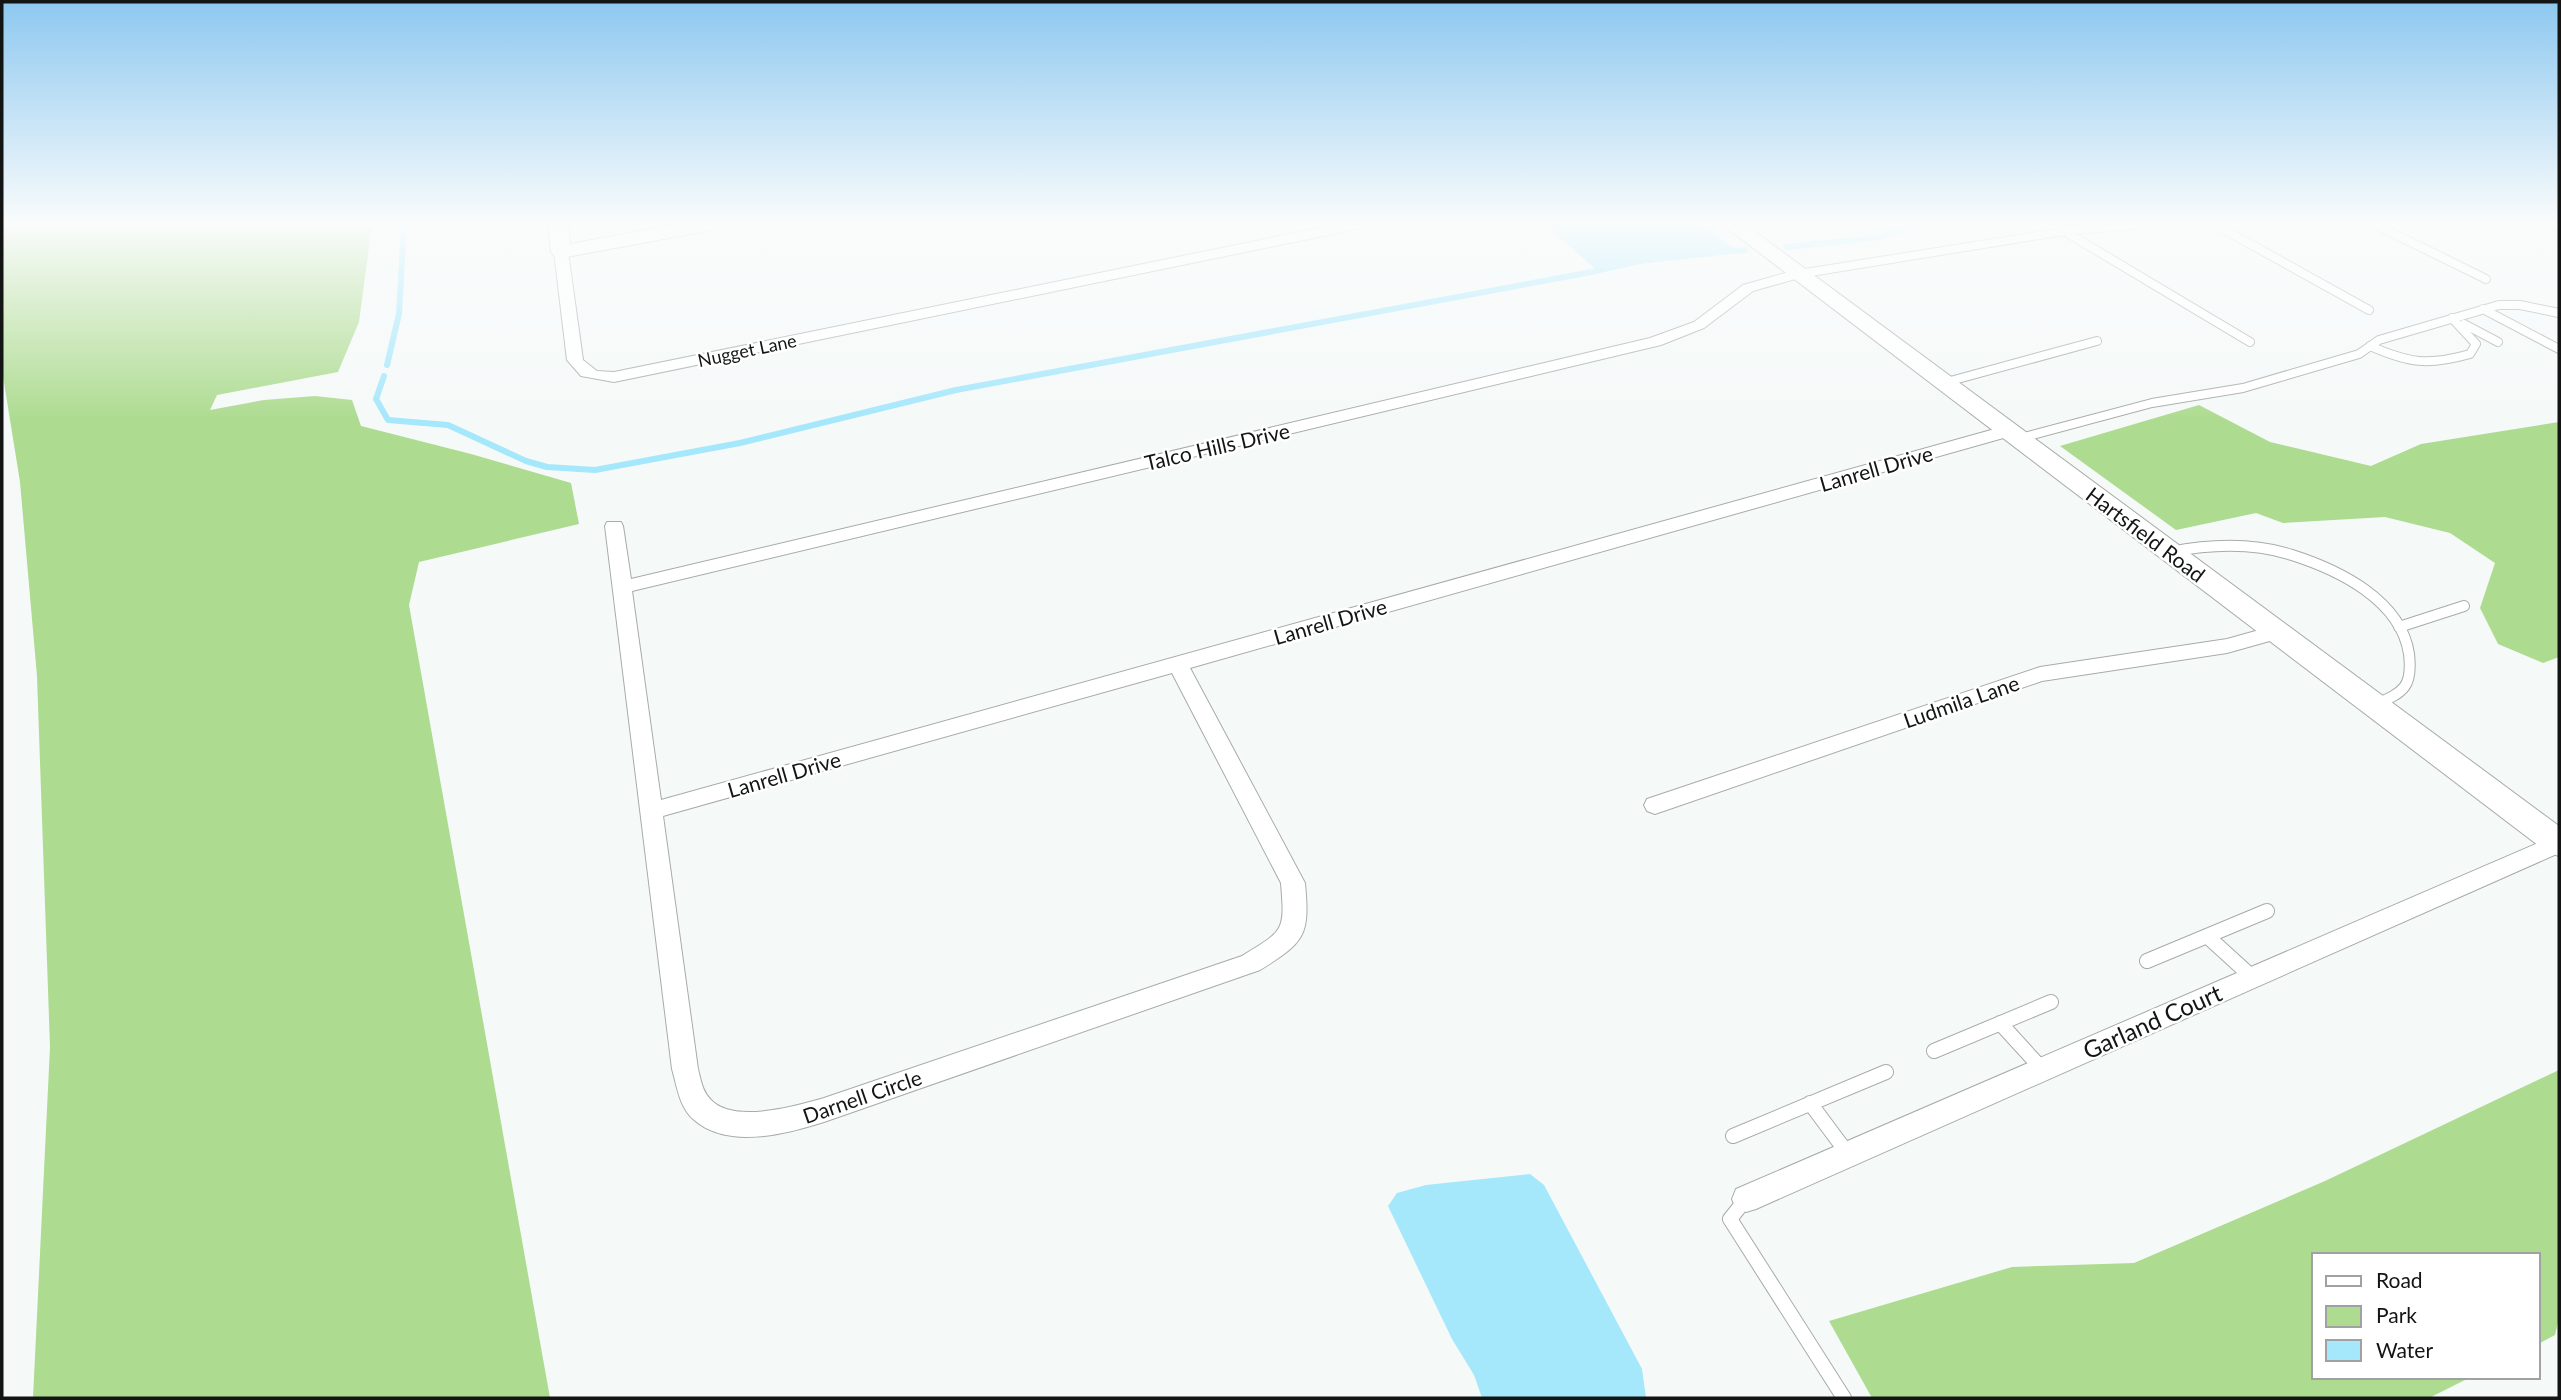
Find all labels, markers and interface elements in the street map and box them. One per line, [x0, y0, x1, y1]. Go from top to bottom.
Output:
street label: Nugget Lane [696, 329, 798, 371]
street label: Talco Hills Drive [1142, 417, 1292, 475]
street label: Lanrell Drive [1817, 440, 1935, 496]
street label: Hartsfield Road [2082, 481, 2210, 587]
street label: Lanrell Drive [1271, 593, 1389, 649]
street label: Ludmila Lane [1900, 670, 2022, 732]
street label: Lanrell Drive [725, 746, 843, 802]
street label: Garland Court [2078, 977, 2226, 1065]
street label: Darnell Circle [799, 1064, 925, 1128]
legend [2312, 1253, 2540, 1379]
text: Road [2376, 1267, 2423, 1292]
text: Park [2376, 1302, 2417, 1327]
text: Water [2376, 1337, 2433, 1362]

